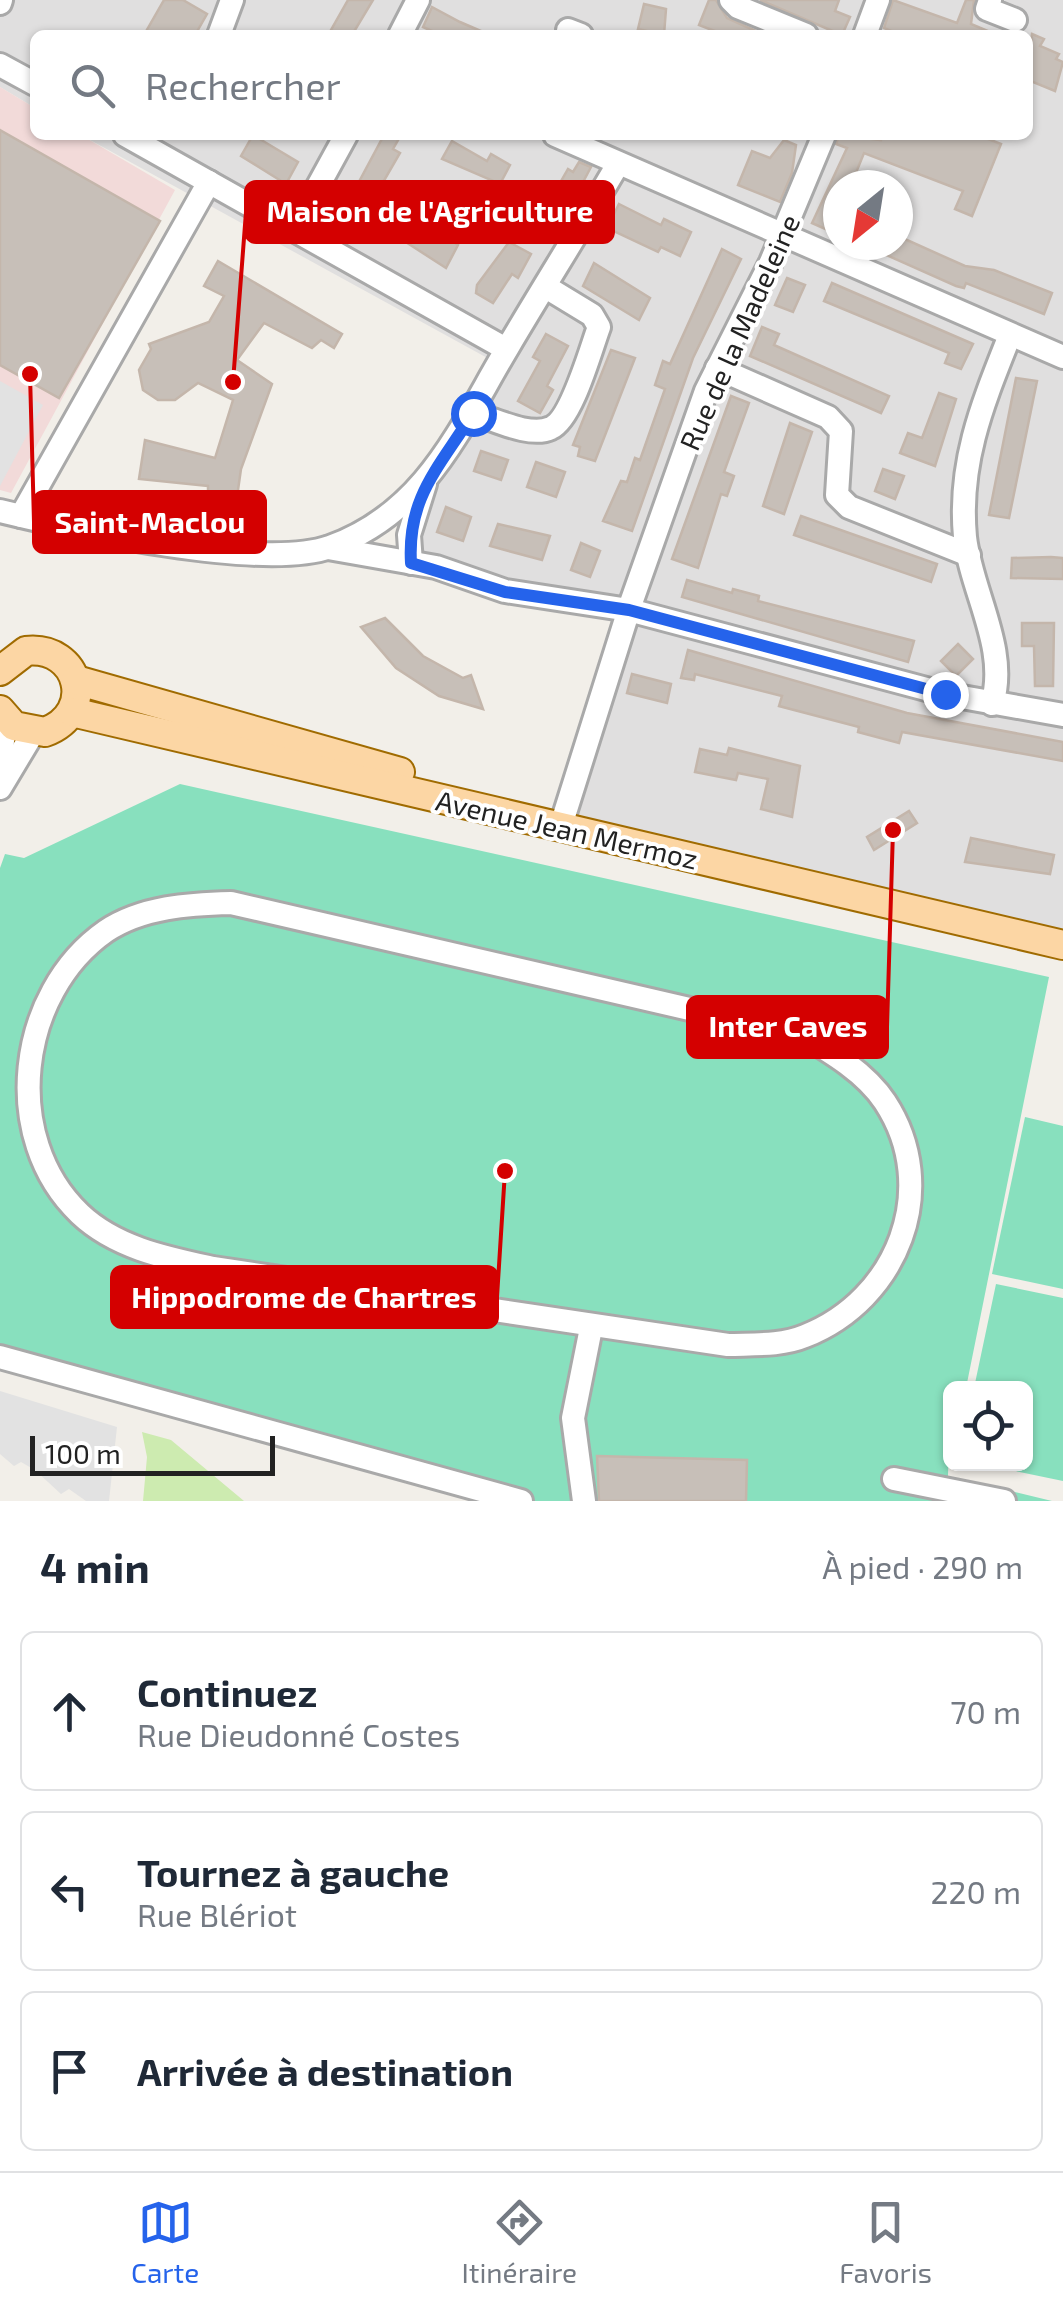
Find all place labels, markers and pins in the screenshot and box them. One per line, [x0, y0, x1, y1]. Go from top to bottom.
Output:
callout: Maison de l'Agriculture [246, 182, 613, 242]
callout: Saint-Maclou [34, 492, 265, 552]
callout: Inter Caves [688, 997, 887, 1057]
callout: Hippodrome de Chartres [112, 1267, 497, 1327]

